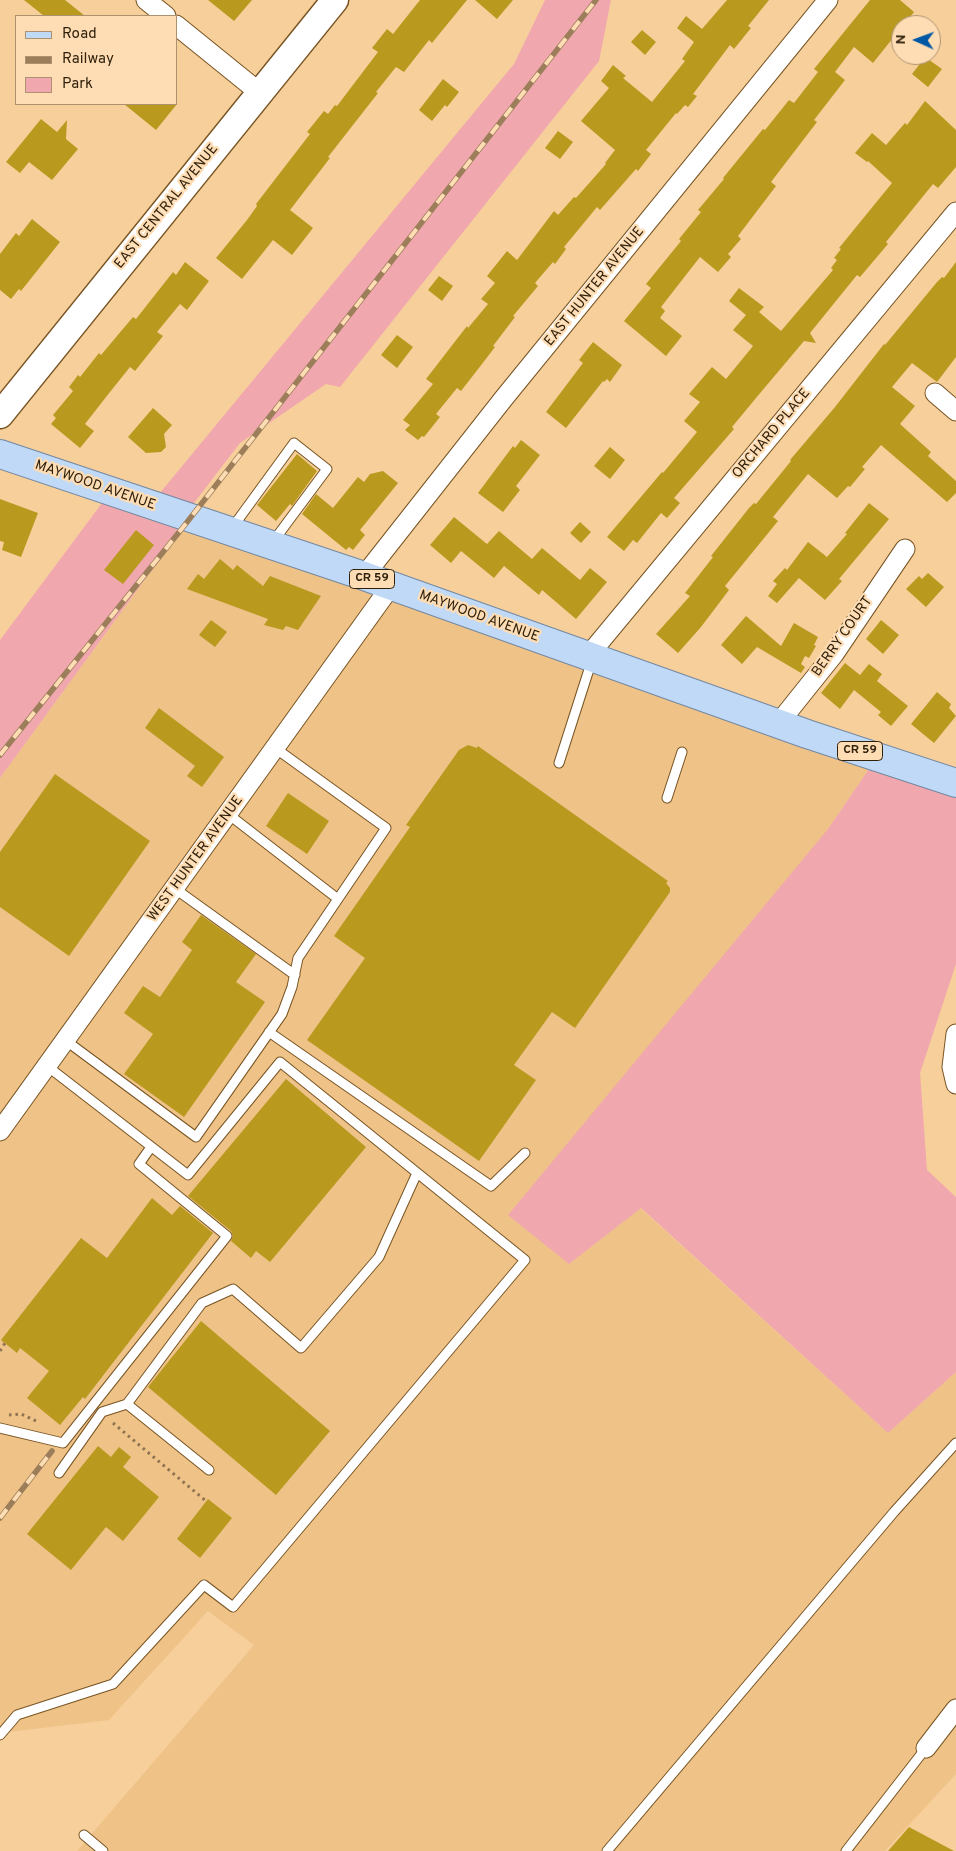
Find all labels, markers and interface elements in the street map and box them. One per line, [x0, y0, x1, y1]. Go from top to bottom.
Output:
legend [15, 15, 178, 105]
north arrow [891, 15, 941, 65]
text: Road [62, 25, 97, 44]
text: N [893, 34, 910, 45]
text: Railway [62, 50, 114, 69]
text: Park [62, 75, 93, 94]
street label: EAST CENTRAL AVENUE [112, 141, 222, 273]
street label: EAST HUNTER AVENUE [542, 224, 648, 350]
street label: ORCHARD PLACE [729, 386, 815, 482]
street label: MAYWOOD AVENUE [32, 457, 158, 515]
road number: CR 59 [350, 570, 394, 588]
street label: MAYWOOD AVENUE [417, 587, 541, 647]
street label: BERRY COURT [809, 594, 877, 680]
road number: CR 59 [838, 741, 882, 760]
street label: WEST HUNTER AVENUE [145, 793, 247, 925]

